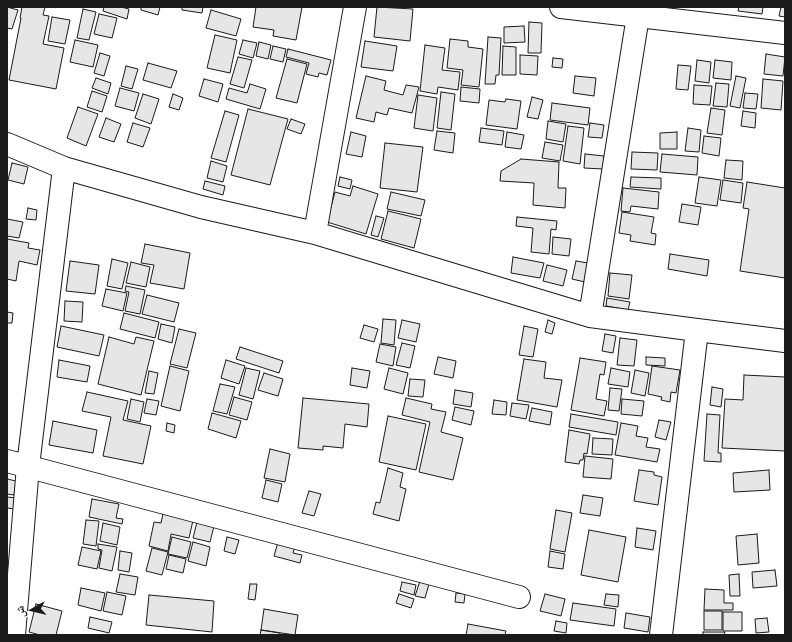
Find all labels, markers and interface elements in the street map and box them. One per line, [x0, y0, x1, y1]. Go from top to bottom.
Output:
north arrow [12, 590, 52, 630]
text: ش [11, 605, 29, 619]

